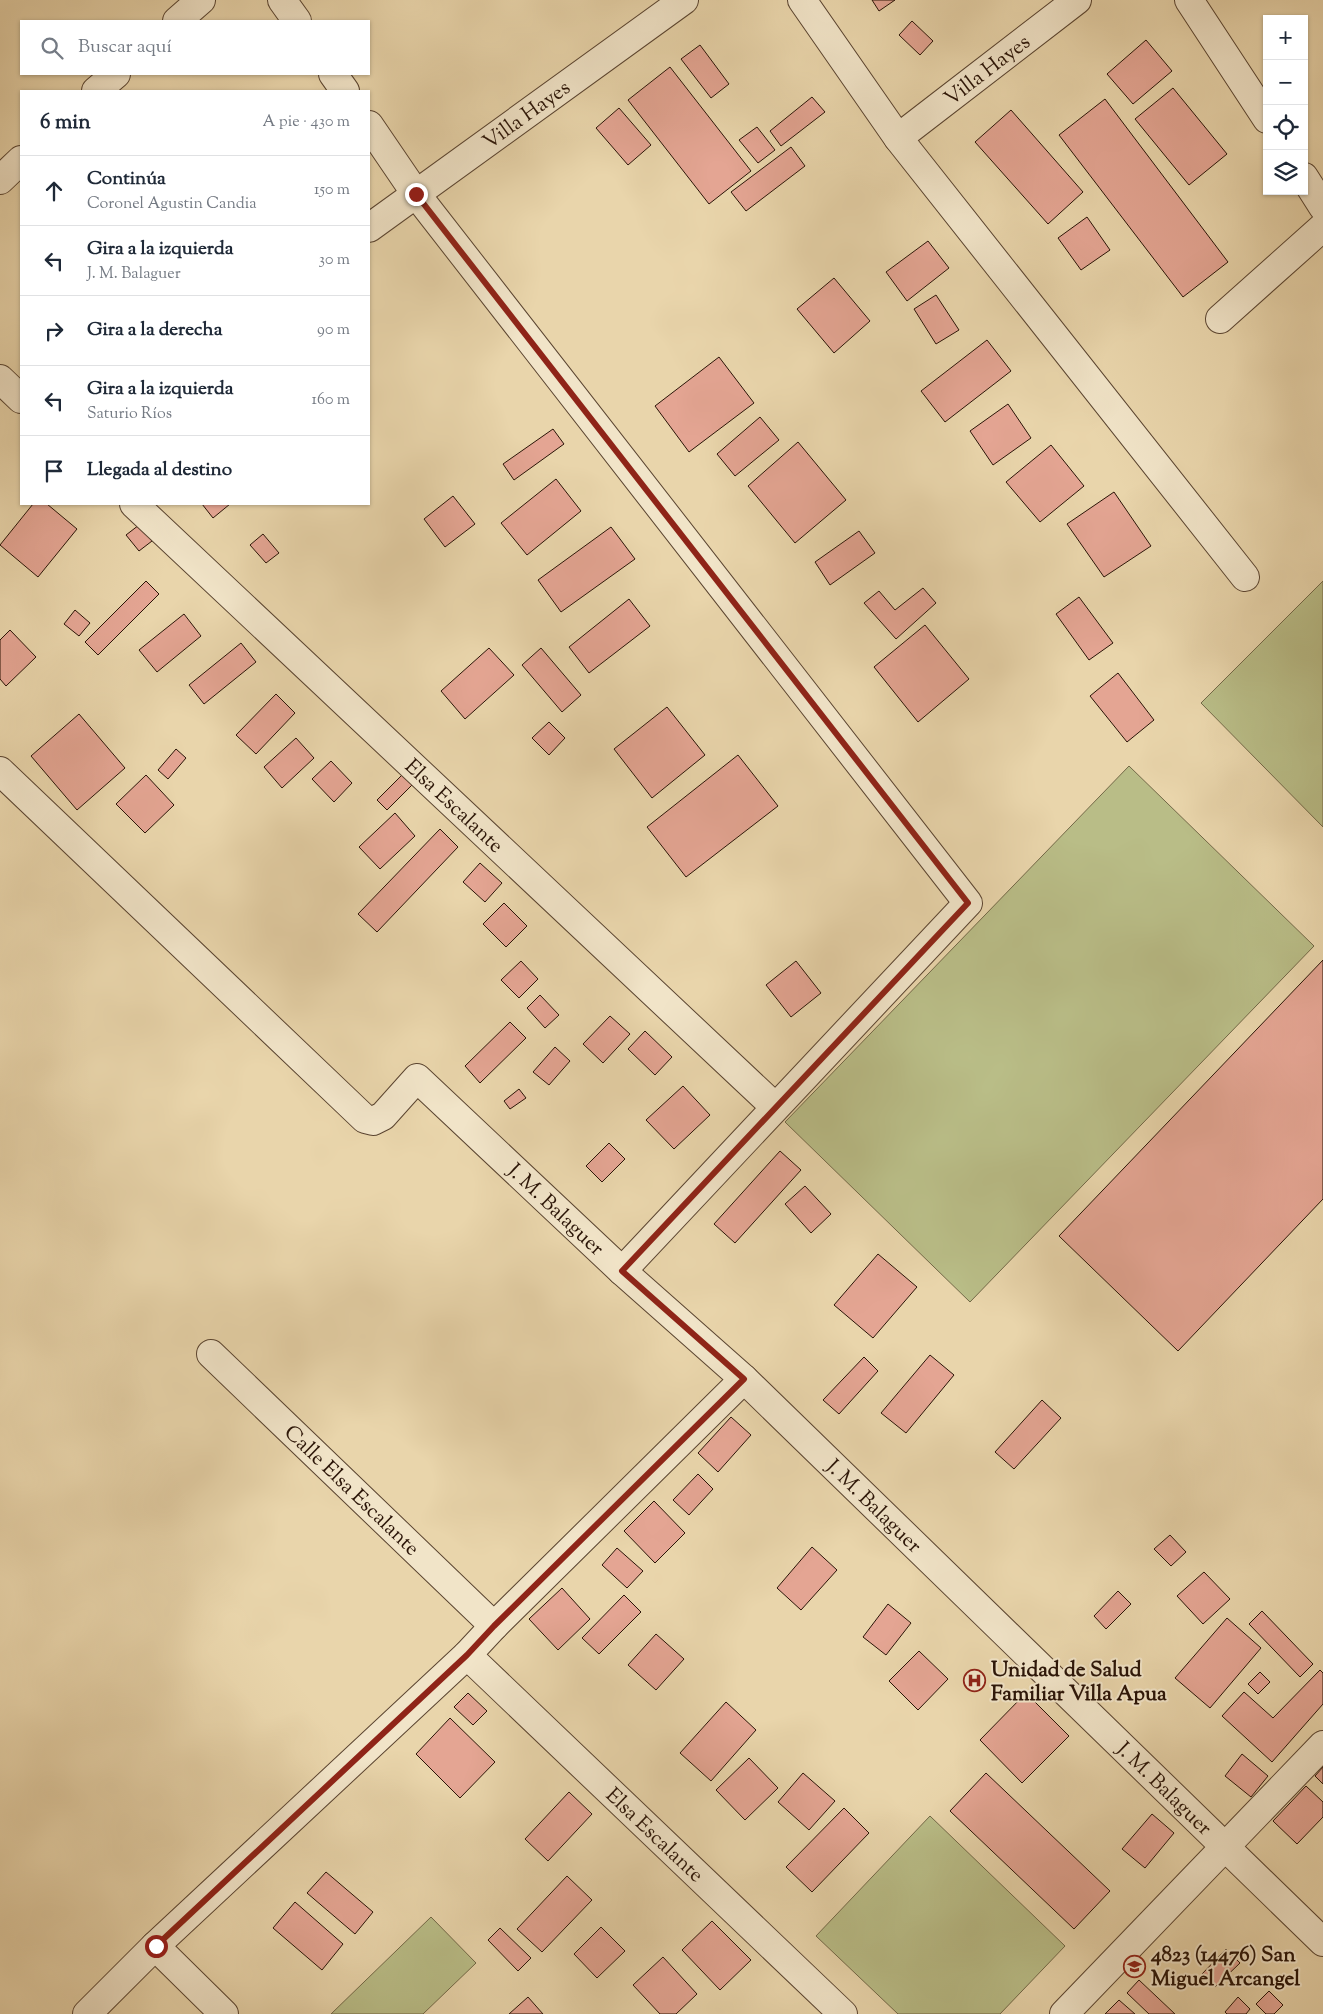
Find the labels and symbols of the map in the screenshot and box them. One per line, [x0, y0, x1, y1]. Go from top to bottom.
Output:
street label: Villa Hayes [938, 28, 1037, 114]
street label: Villa Hayes [477, 74, 577, 158]
route end [405, 183, 428, 206]
street label: Elsa Escalante [397, 753, 509, 861]
street label: J. M. Balaguer [499, 1157, 610, 1264]
street label: Calle Elsa Escalante [276, 1419, 425, 1564]
street label: J. M. Balaguer [818, 1453, 928, 1561]
place label: Unidad de Salud Familiar Villa Apua [991, 1656, 1167, 1710]
hospital icon: Unidad de Salud Familiar Villa Apua [963, 1669, 987, 1693]
street label: J. M. Balaguer [1108, 1735, 1218, 1843]
street label: Elsa Escalante [598, 1782, 710, 1890]
route start [145, 1935, 168, 1958]
place label: 4823 (14476) San Miguel Arcangel [1150, 1941, 1300, 1995]
school or university icon: 4823 (14476) San Miguel Arcangel [1123, 1954, 1147, 1978]

